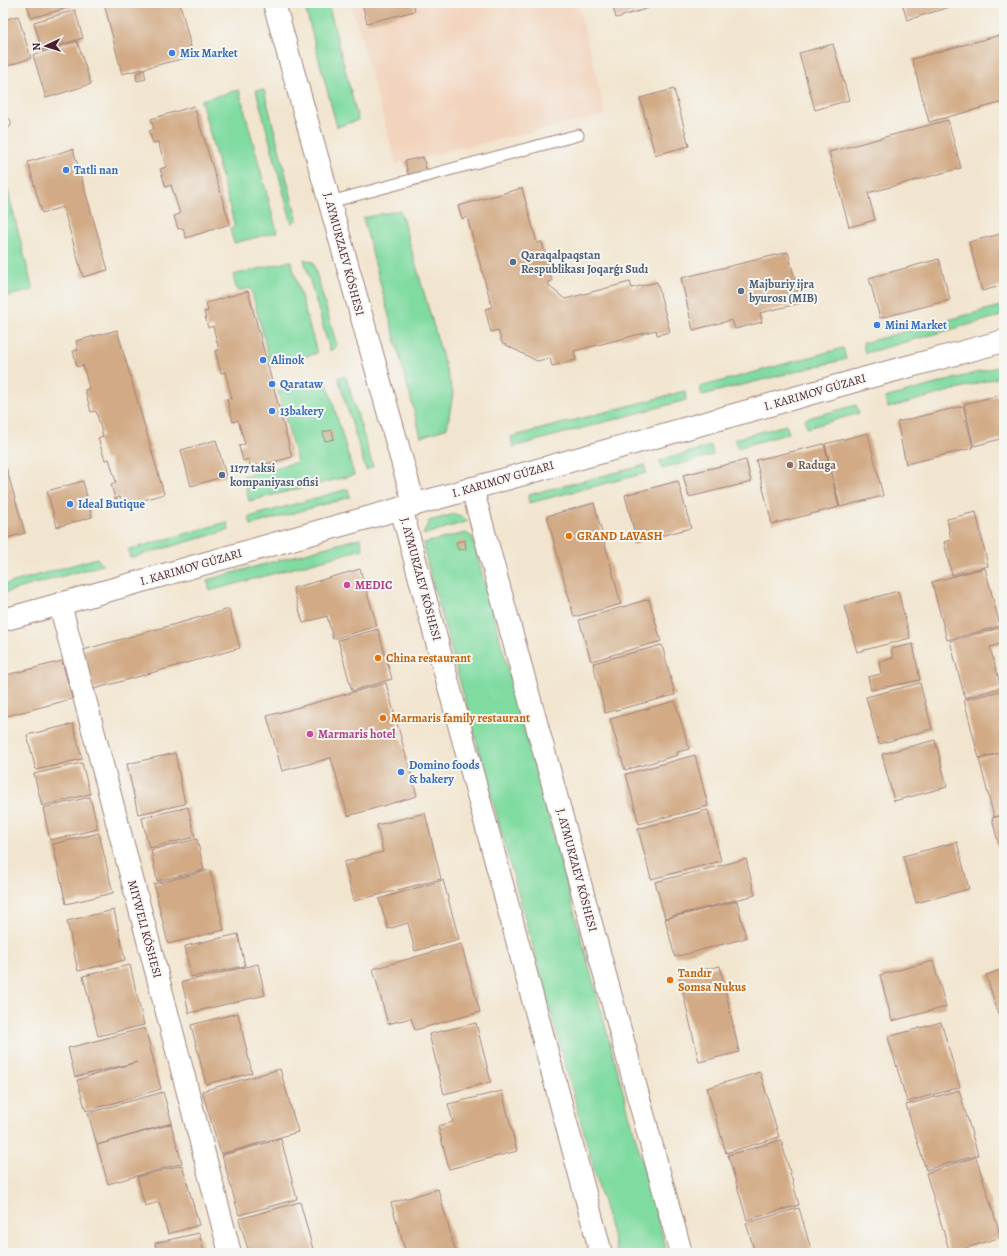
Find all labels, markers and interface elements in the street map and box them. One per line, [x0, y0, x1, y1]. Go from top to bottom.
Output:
north arrow [26, 26, 66, 66]
text: N [29, 42, 44, 51]
place label: Mix Market [180, 45, 238, 61]
marker: Mix Market [167, 48, 177, 58]
place label: Tatli nan [74, 162, 118, 178]
marker: Tatli nan [61, 165, 71, 175]
street label: J. AYMURZAEV KÓSHESI [320, 191, 368, 317]
place label: Qaraqalpaqstan Respublikası Joqarǵı Sudı [521, 247, 649, 277]
marker: Qaraqalpaqstan Respublikası Joqarǵı Sudı [508, 257, 518, 267]
place label: Majburiy ijra byurosı (MIB) [748, 276, 818, 306]
marker: Majburiy ijra byurosı (MIB) [736, 286, 746, 296]
place label: Mini Market [885, 317, 947, 333]
marker: Mini Market [872, 320, 882, 330]
place label: Alinok [270, 352, 305, 368]
marker: Alinok [258, 355, 268, 365]
street label: I. KARIMOV GÚZARI [762, 370, 868, 414]
place label: Qarataw [280, 376, 323, 392]
marker: Qarataw [267, 379, 277, 389]
place label: 13bakery [280, 403, 324, 419]
marker: 13bakery [267, 406, 277, 416]
street label: I. KARIMOV GÚZARI [450, 457, 556, 501]
place label: Raduga [798, 457, 836, 473]
place label: 1177 taksi kompaniyası ofisi [230, 460, 319, 490]
marker: Raduga [785, 460, 795, 470]
marker: 1177 taksi kompaniyası ofisi [217, 470, 227, 480]
place label: Ideal Butique [78, 496, 145, 512]
marker: Ideal Butique [65, 499, 75, 509]
street label: J. AYMURZAEV KÓSHESI [397, 516, 445, 642]
place label: GRAND LAVASH [577, 528, 662, 544]
marker: GRAND LAVASH [564, 531, 574, 541]
street label: I. KARIMOV GÚZARI [138, 545, 244, 589]
place label: MEDIC [355, 577, 392, 593]
marker: MEDIC [342, 580, 352, 590]
place label: China restaurant [386, 650, 471, 666]
marker: China restaurant [373, 653, 383, 663]
place label: Marmaris family restaurant [391, 710, 530, 726]
marker: Marmaris family restaurant [378, 713, 388, 723]
place label: Marmaris hotel [318, 726, 396, 742]
marker: Marmaris hotel [305, 729, 315, 739]
place label: Domino foods & bakery [409, 757, 480, 787]
marker: Domino foods & bakery [396, 767, 406, 777]
street label: J. AYMURZAEV KÓSHESI [553, 807, 601, 933]
street label: MIYWELI KÓSHESI [124, 878, 166, 980]
place label: Tandır Somsa Nukus [678, 965, 746, 995]
marker: Tandır Somsa Nukus [665, 975, 675, 985]

